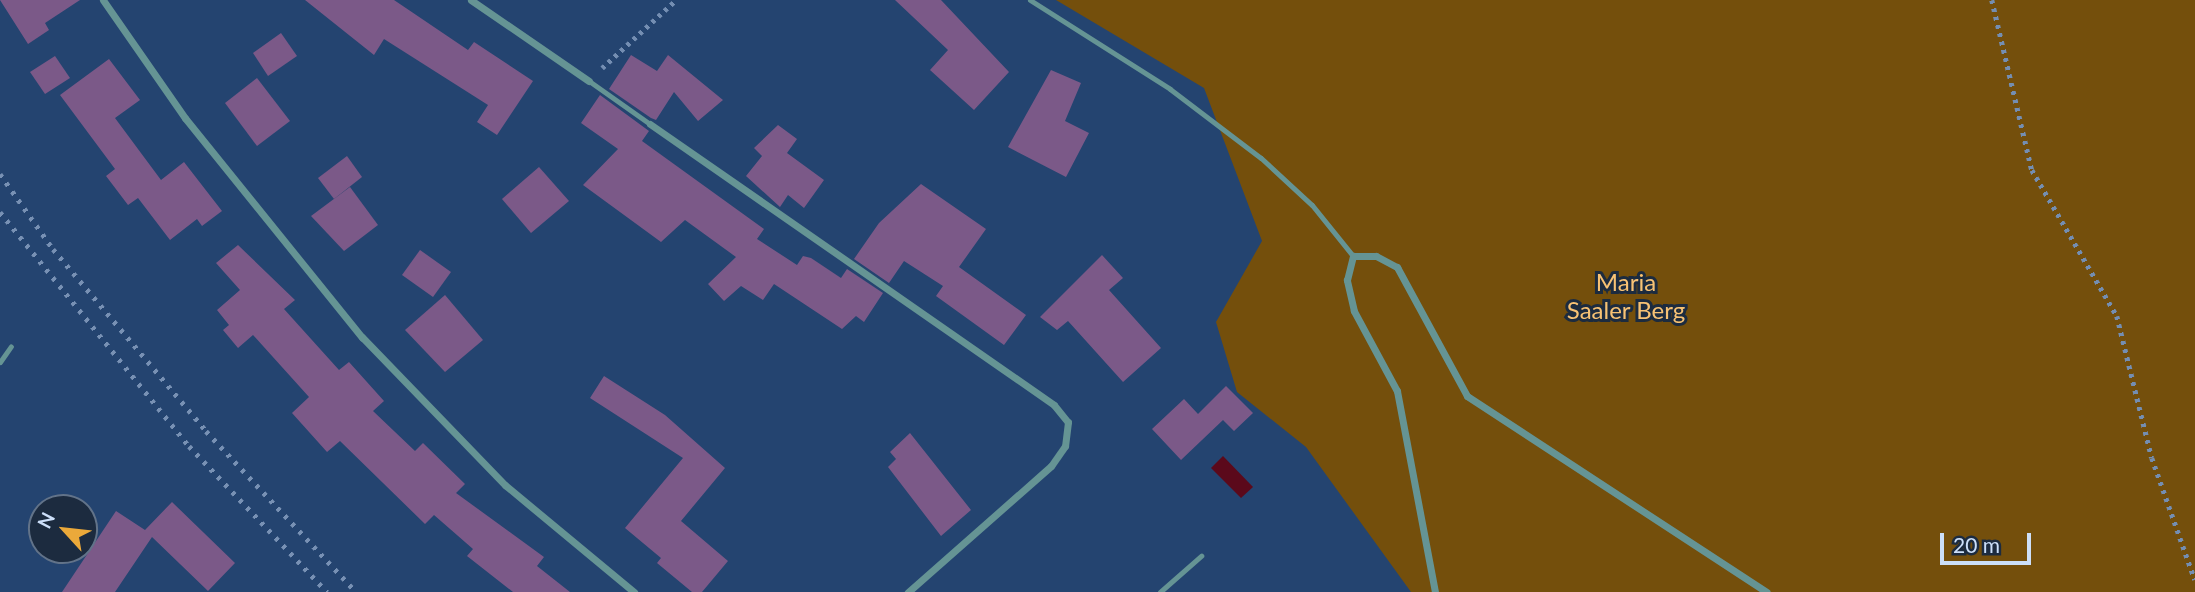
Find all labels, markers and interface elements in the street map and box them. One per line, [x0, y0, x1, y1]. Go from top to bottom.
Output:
park label: Maria Saaler Berg [1567, 268, 1685, 324]
north arrow [28, 494, 98, 564]
text: N [32, 508, 59, 532]
scale bar [1943, 518, 2034, 562]
text: 20 m [1953, 532, 2000, 557]

